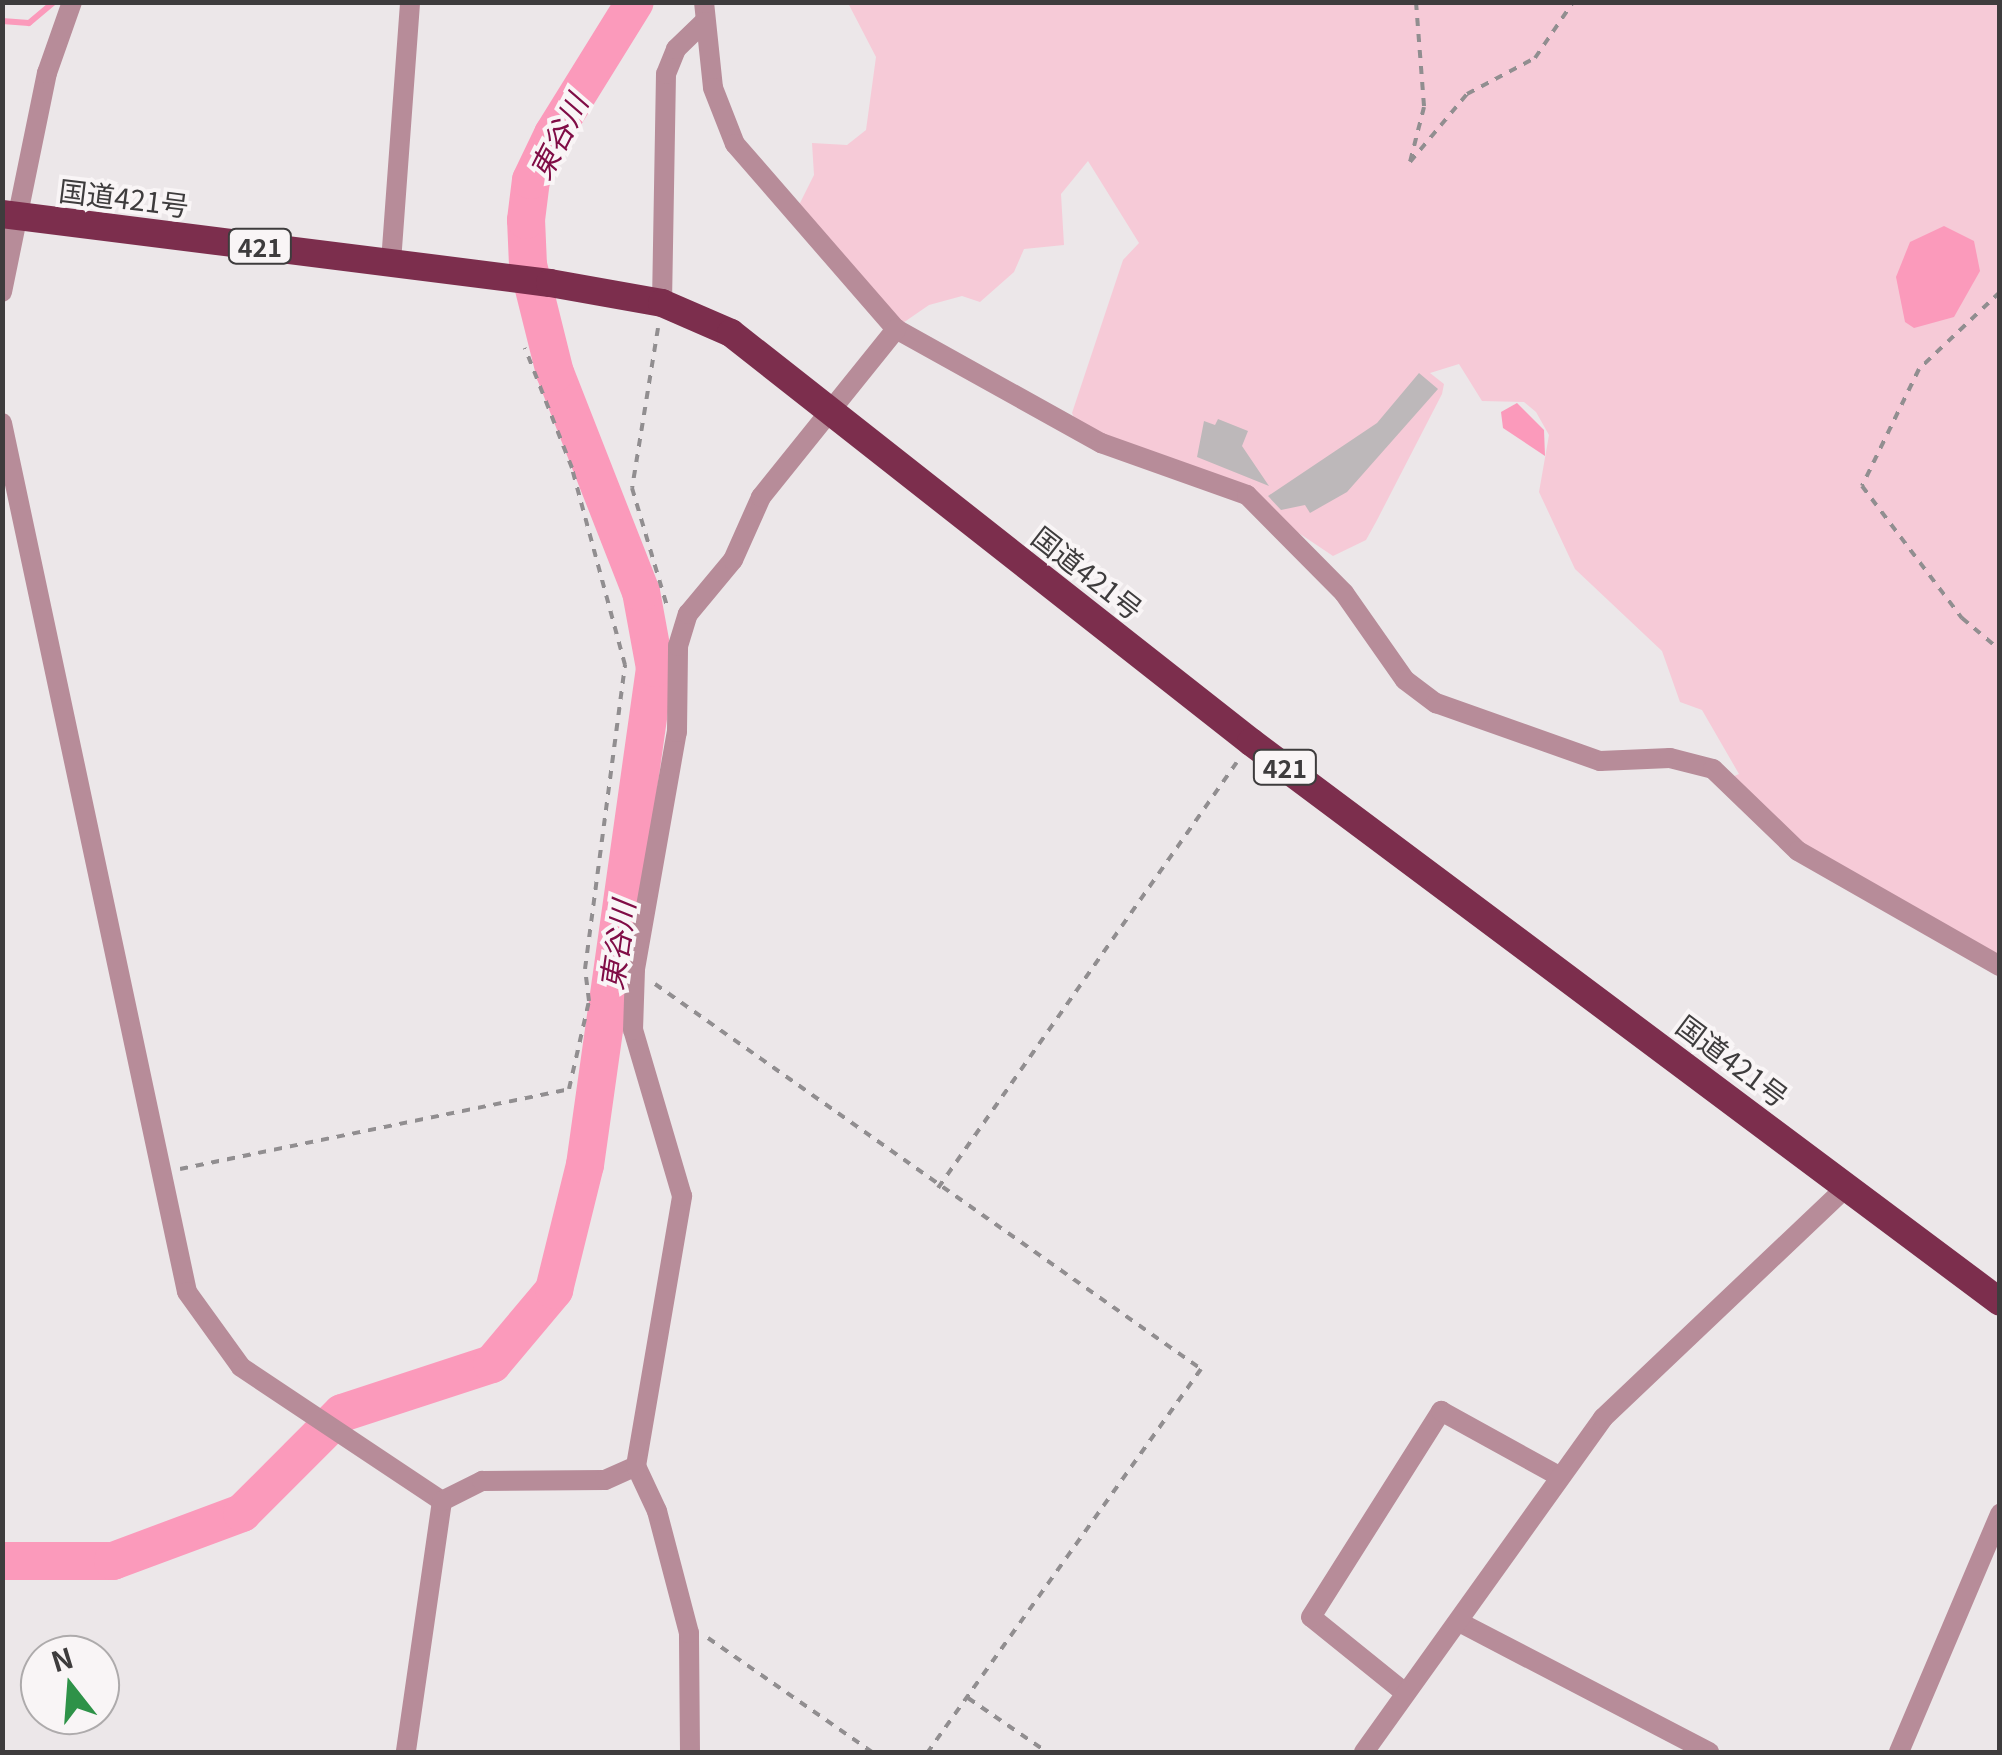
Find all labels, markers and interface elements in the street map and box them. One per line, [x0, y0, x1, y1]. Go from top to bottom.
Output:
water label: 東谷川 [521, 88, 593, 184]
street label: 国道421号 [57, 172, 191, 222]
road number: 421 [228, 226, 292, 266]
street label: 国道421号 [1026, 519, 1150, 625]
road number: 421 [1252, 747, 1318, 787]
water label: 東谷川 [592, 898, 640, 992]
street label: 国道421号 [1671, 1007, 1795, 1113]
north arrow [20, 1635, 120, 1735]
text: N [46, 1636, 78, 1680]

